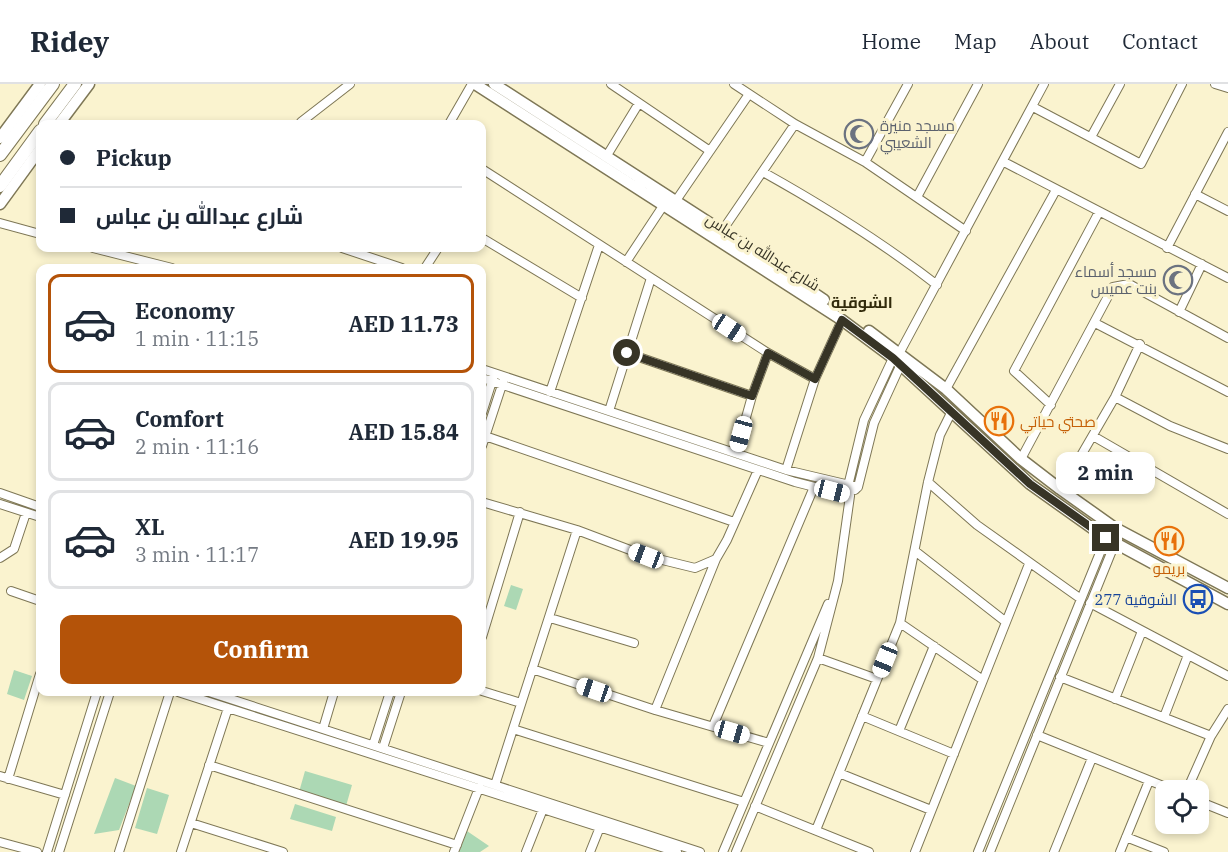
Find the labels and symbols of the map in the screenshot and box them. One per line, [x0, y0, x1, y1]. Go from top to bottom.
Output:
place label: مسجد منيرة الشعيبي [880, 116, 955, 155]
mosque icon: مسجد منيرة الشعيبي [843, 118, 875, 150]
street label: شارع عبدالله بن عباس [701, 209, 824, 296]
place label: مسجد أسماء بنت عميس [1075, 262, 1157, 299]
mosque icon: مسجد أسماء بنت عميس [1162, 264, 1194, 296]
district label: الشوقية [831, 292, 893, 312]
car [709, 311, 749, 345]
route start [613, 339, 640, 366]
restaurant icon: صحتي حياتي [983, 405, 1015, 437]
place label: صحتي حياتي [1020, 412, 1096, 434]
car [728, 414, 754, 454]
callout: 2 min [1056, 451, 1156, 493]
car [812, 478, 852, 504]
route end [1092, 524, 1119, 551]
restaurant icon: بريمو [1153, 525, 1185, 557]
car [626, 541, 666, 571]
place label: بريمو [1153, 559, 1185, 578]
bus stop icon: الشوقية 277 [1182, 583, 1214, 615]
place label: الشوقية 277 [1095, 590, 1177, 609]
car [870, 640, 900, 680]
car [574, 676, 614, 704]
car [712, 718, 752, 746]

